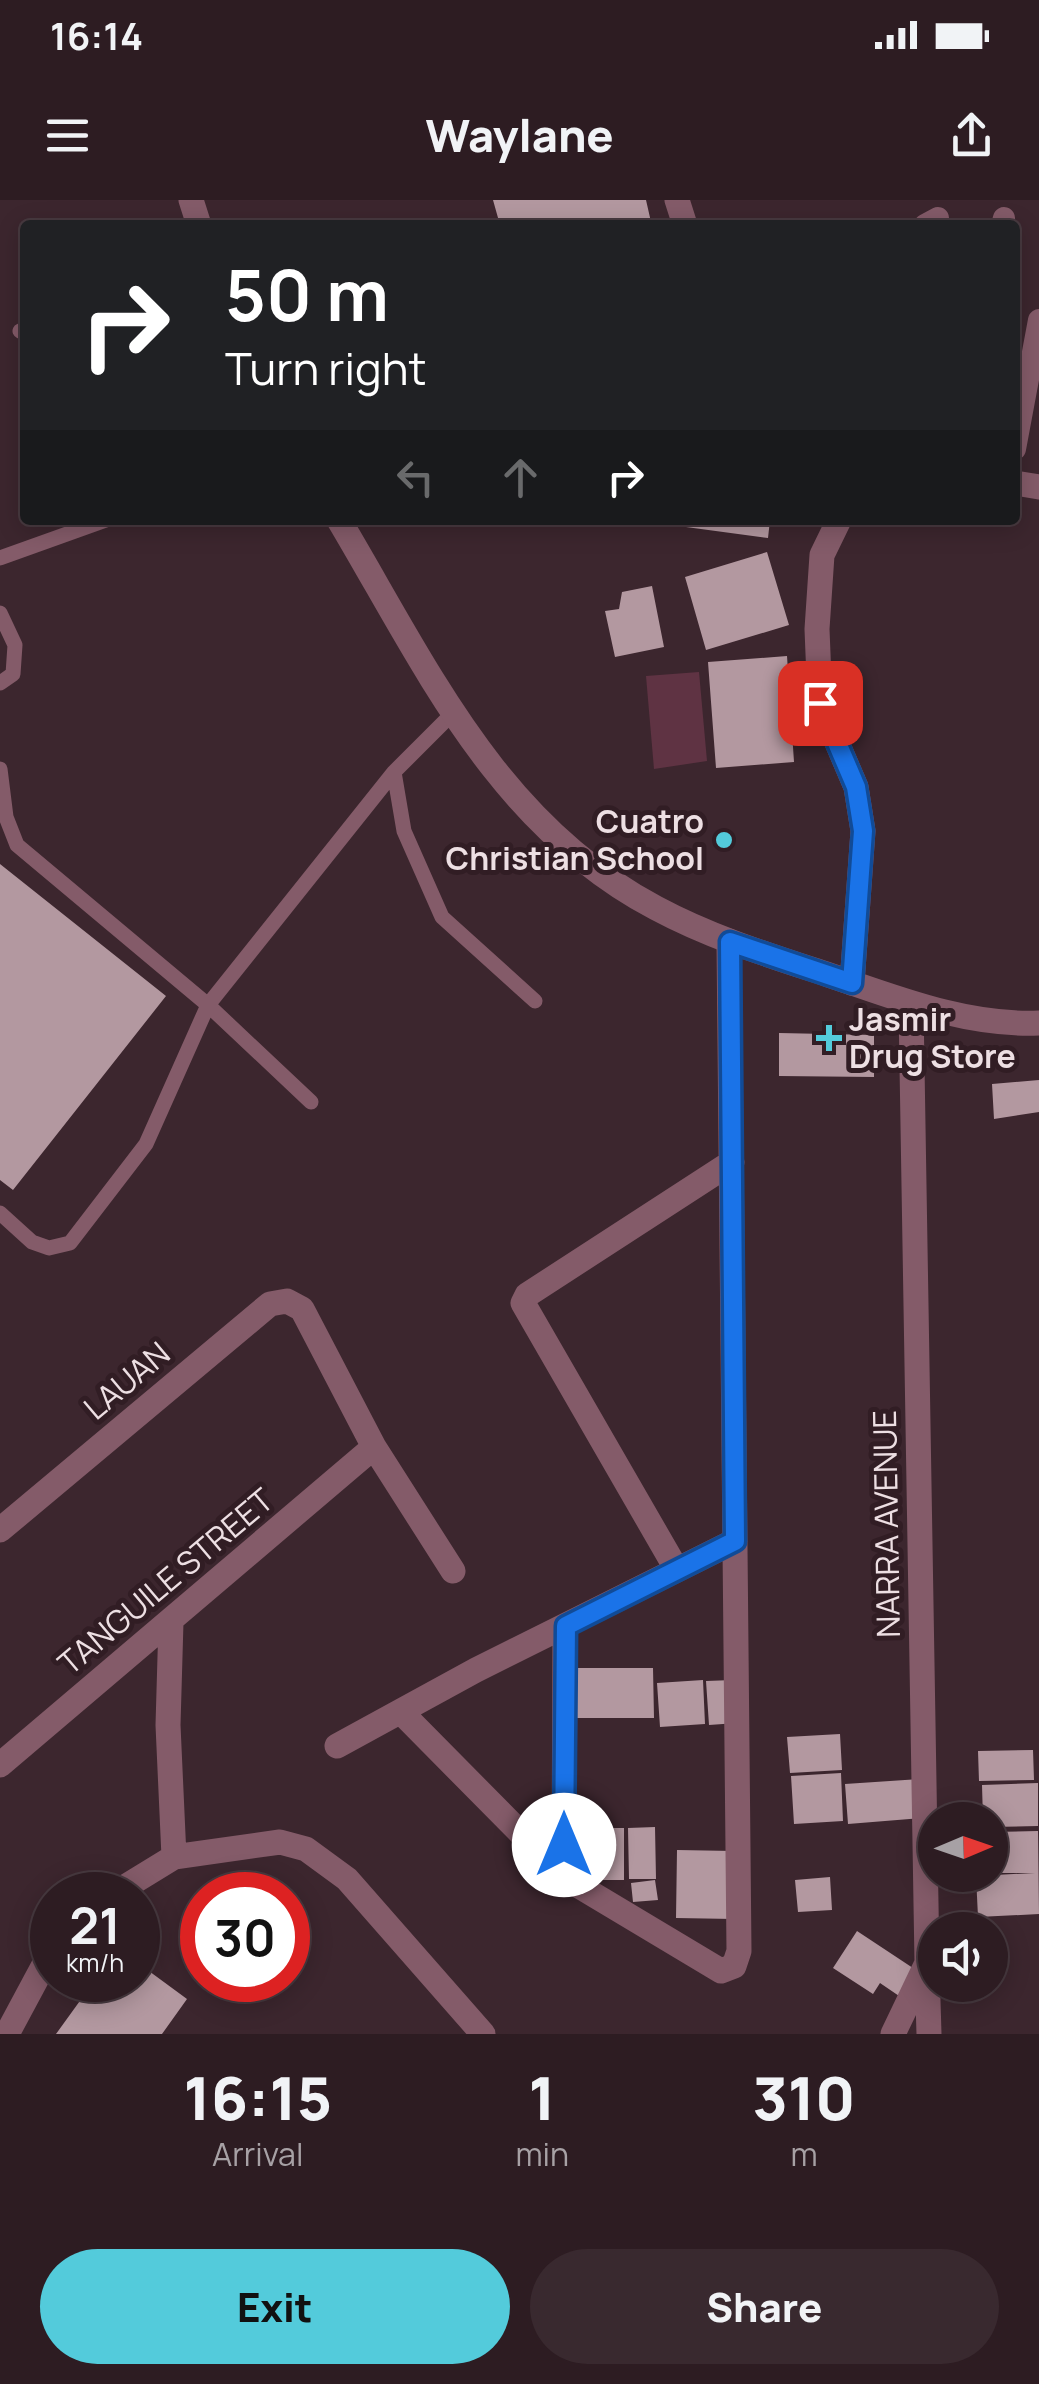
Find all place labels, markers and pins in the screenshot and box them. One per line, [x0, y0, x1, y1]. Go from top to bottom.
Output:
pin [778, 661, 863, 746]
place label: Cuatro Christian School [446, 799, 704, 880]
marker: Cuatro Christian School [713, 829, 735, 851]
place label: Jasmir Drug Store [849, 997, 1016, 1078]
marker: Jasmir Drug Store [818, 1027, 840, 1049]

